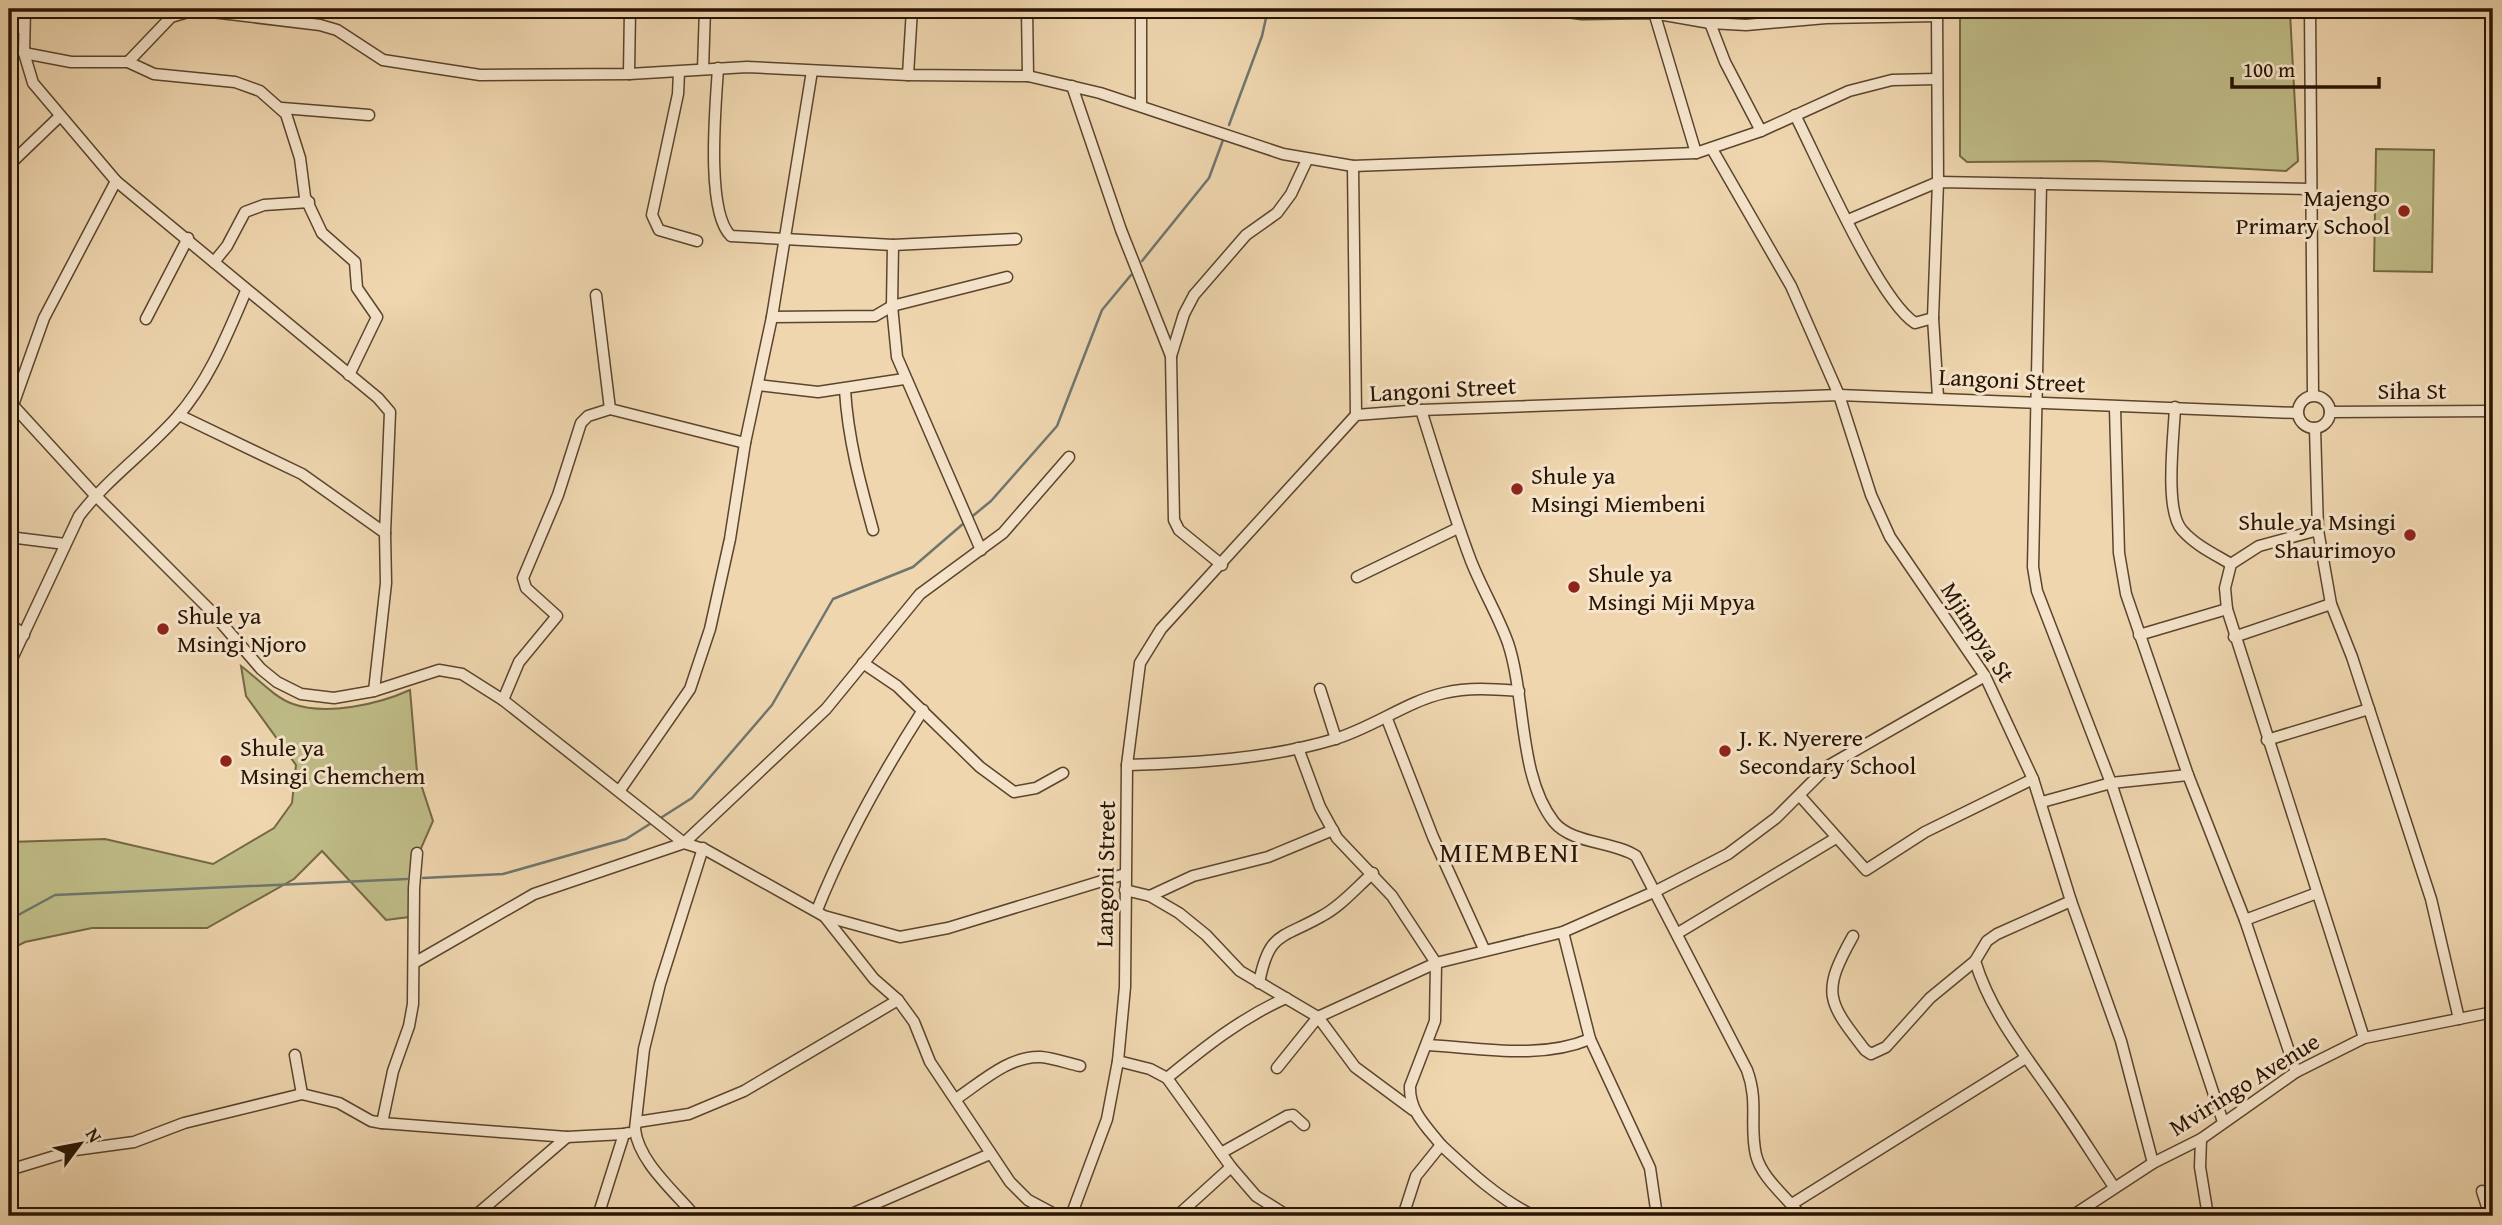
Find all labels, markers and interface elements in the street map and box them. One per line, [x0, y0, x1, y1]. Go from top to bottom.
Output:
scale bar [2232, 46, 2380, 90]
text: 100 m [2243, 54, 2295, 85]
place label: Majengo Primary School [2236, 180, 2390, 243]
marker: Majengo Primary School [2396, 203, 2412, 219]
street label: Langoni Street [1938, 359, 2087, 401]
street label: Langoni Street [1369, 368, 1518, 410]
street label: Siha St [2378, 373, 2447, 408]
place label: Shule ya Msingi Miembeni [1531, 458, 1706, 521]
marker: Shule ya Msingi Miembeni [1509, 481, 1525, 497]
place label: Shule ya Msingi Shaurimoyo [2238, 504, 2396, 567]
marker: Shule ya Msingi Shaurimoyo [2402, 527, 2418, 543]
place label: Shule ya Msingi Mji Mpya [1588, 556, 1756, 619]
street label: Mjimpya St [1932, 575, 2024, 690]
marker: Shule ya Msingi Mji Mpya [1566, 579, 1582, 595]
place label: Shule ya Msingi Njoro [177, 598, 307, 661]
marker: Shule ya Msingi Njoro [155, 621, 171, 637]
place label: J. K. Nyerere Secondary School [1736, 720, 1917, 783]
place label: Shule ya Msingi Chemchem [240, 730, 426, 793]
marker: J. K. Nyerere Secondary School [1717, 743, 1733, 759]
marker: Shule ya Msingi Chemchem [218, 753, 234, 769]
street label: Langoni Street [1086, 800, 1124, 948]
district label: MIEMBENI [1439, 831, 1581, 872]
street label: Mviringo Avenue [2162, 1024, 2326, 1144]
north arrow [46, 1110, 116, 1180]
text: N [79, 1122, 110, 1148]

